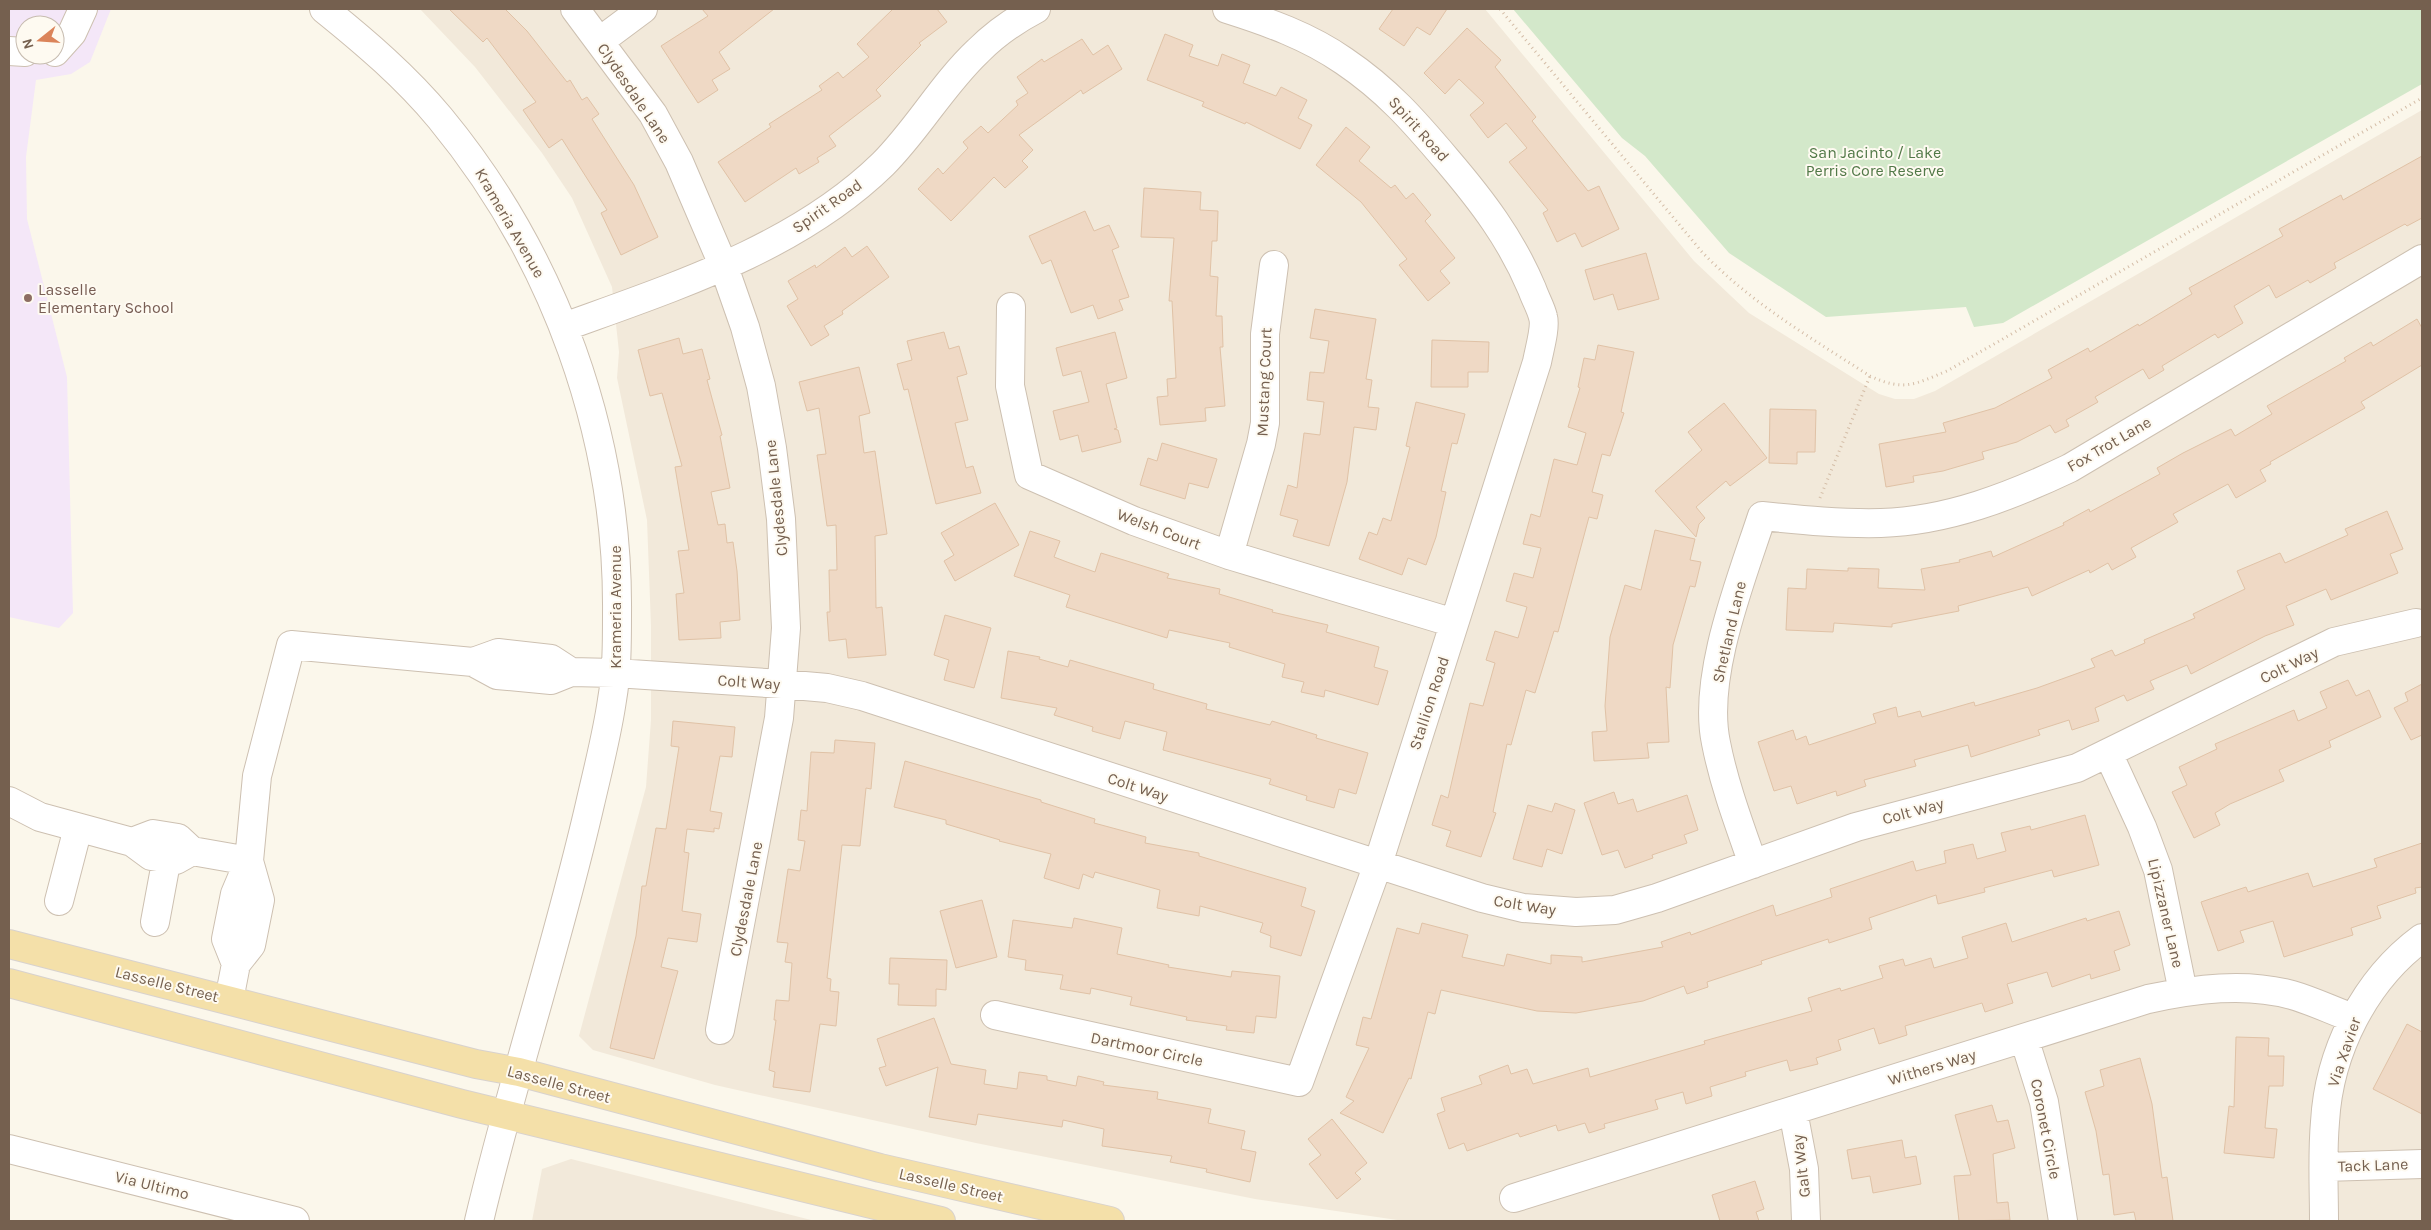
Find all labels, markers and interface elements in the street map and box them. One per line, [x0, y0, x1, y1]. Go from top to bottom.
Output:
north arrow [15, 15, 65, 65]
text: N [18, 36, 38, 51]
street label: Clydesdale Lane [593, 39, 675, 147]
street label: Spirit Road [1385, 93, 1453, 165]
park label: San Jacinto / Lake Perris Core Reserve [1806, 143, 1944, 180]
street label: Krameria Avenue [471, 165, 549, 281]
street label: Spirit Road [788, 175, 866, 237]
place label: Lasselle Elementary School [38, 280, 174, 317]
marker: Lasselle Elementary School [22, 292, 34, 304]
street label: Mustang Court [1253, 327, 1275, 437]
street label: Fox Trot Lane [2064, 412, 2154, 476]
street label: Clydesdale Lane [760, 439, 792, 557]
street label: Welsh Court [1114, 504, 1204, 554]
street label: Krameria Avenue [606, 545, 625, 669]
street label: Shetland Lane [1708, 579, 1750, 685]
street label: Colt Way [2257, 642, 2322, 687]
street label: Stallion Road [1405, 654, 1453, 752]
street label: Colt Way [717, 670, 782, 694]
street label: Colt Way [1105, 768, 1171, 806]
street label: Colt Way [1880, 794, 1946, 828]
street label: Clydesdale Lane [726, 840, 766, 958]
street label: Lipizzaner Lane [2144, 856, 2188, 970]
street label: Colt Way [1492, 891, 1558, 919]
street label: Lasselle Street [113, 962, 221, 1006]
street label: Via Xavier [2323, 1015, 2365, 1089]
street label: Dartmoor Circle [1089, 1028, 1205, 1070]
street label: Withers Way [1886, 1044, 1979, 1089]
street label: Lasselle Street [505, 1061, 613, 1107]
street label: Coronet Circle [2027, 1077, 2065, 1181]
street label: Galt Way [1788, 1133, 1814, 1199]
street label: Tack Lane [2337, 1154, 2409, 1176]
street label: Lasselle Street [897, 1164, 1005, 1206]
street label: Via Ultimo [113, 1167, 191, 1203]

